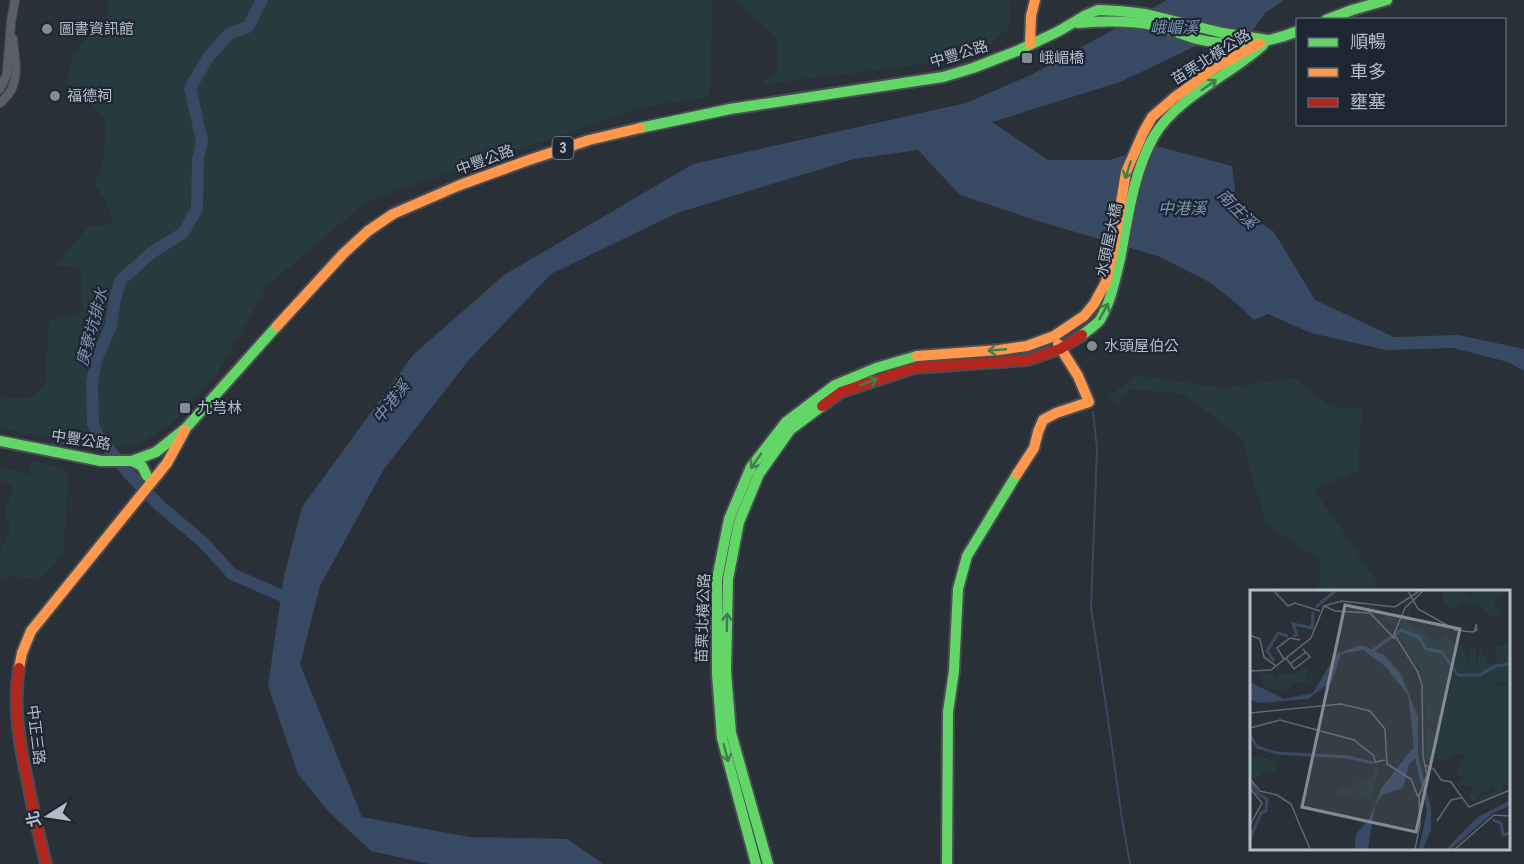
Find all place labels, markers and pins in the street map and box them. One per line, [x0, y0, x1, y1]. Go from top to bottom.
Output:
place label: 圖書資訊館 [59, 20, 134, 38]
marker: 圖書資訊館 [40, 22, 54, 36]
place label: 峨嵋橋 [1039, 49, 1084, 67]
marker: 峨嵋橋 [1020, 51, 1034, 65]
place label: 福德祠 [67, 87, 112, 105]
marker: 福德祠 [48, 89, 62, 103]
place label: 水頭屋伯公 [1104, 337, 1179, 355]
marker: 水頭屋伯公 [1085, 339, 1099, 353]
place label: 九芎林 [197, 399, 242, 417]
marker: 九芎林 [178, 401, 192, 415]

